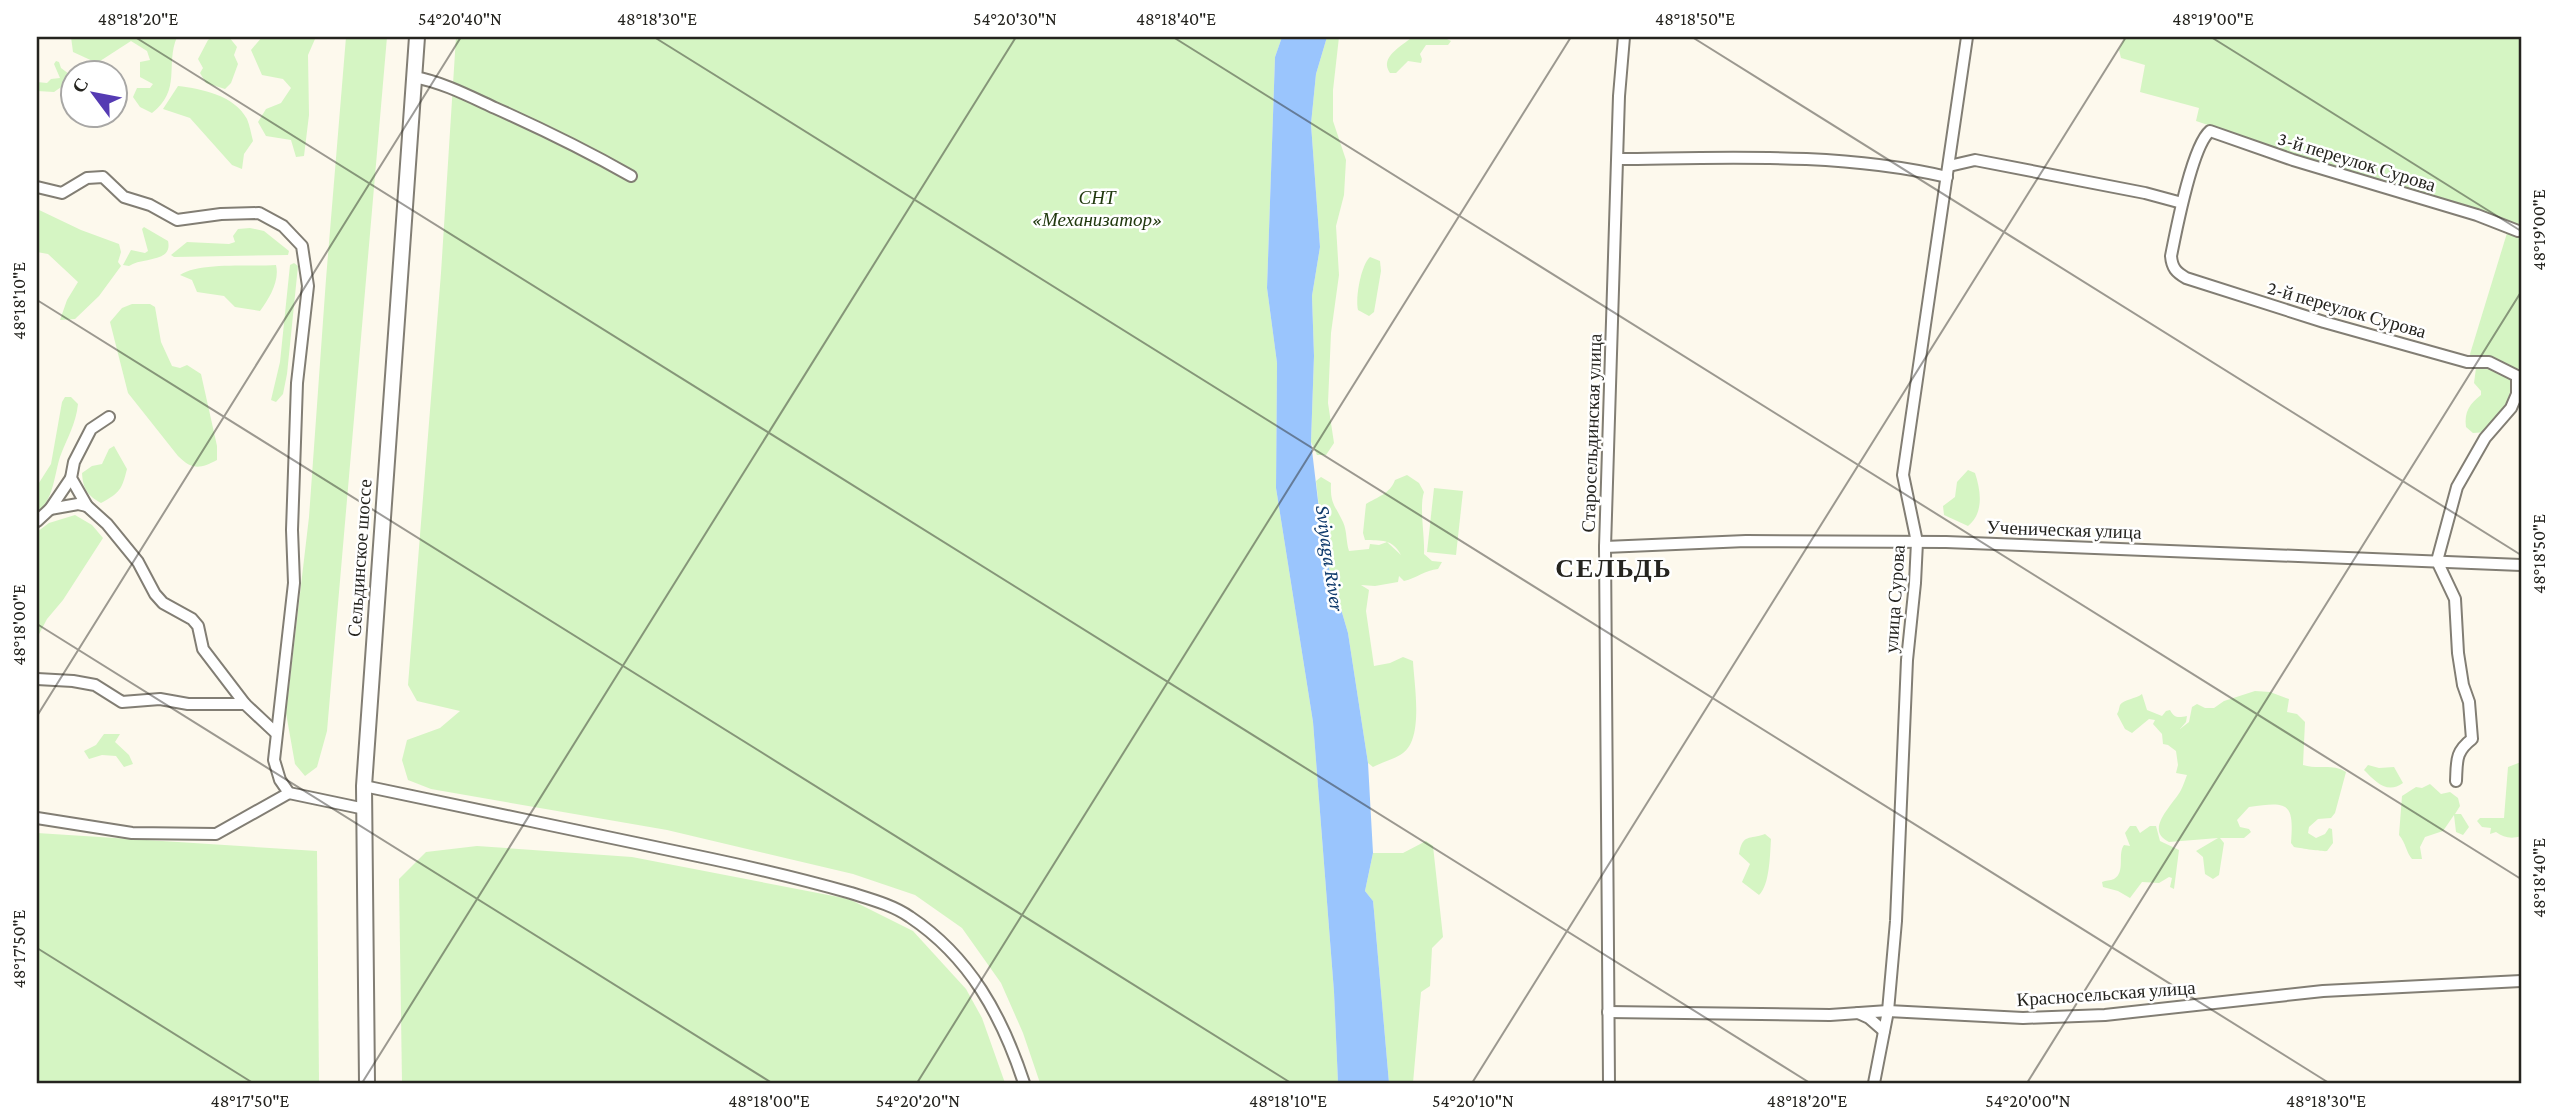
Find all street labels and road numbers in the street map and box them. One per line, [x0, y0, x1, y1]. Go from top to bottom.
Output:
street label: 3-й переулок Сурова [2275, 127, 2439, 196]
street label: 2-й переулок Сурова [2265, 277, 2429, 342]
street label: Старосельдинская улица [1578, 333, 1605, 533]
street label: Сельдинское шоссе [344, 478, 375, 638]
street label: Ученическая улица [1986, 516, 2143, 543]
street label: улица Сурова [1880, 544, 1909, 654]
street label: Красносельская улица [2016, 977, 2197, 1010]

